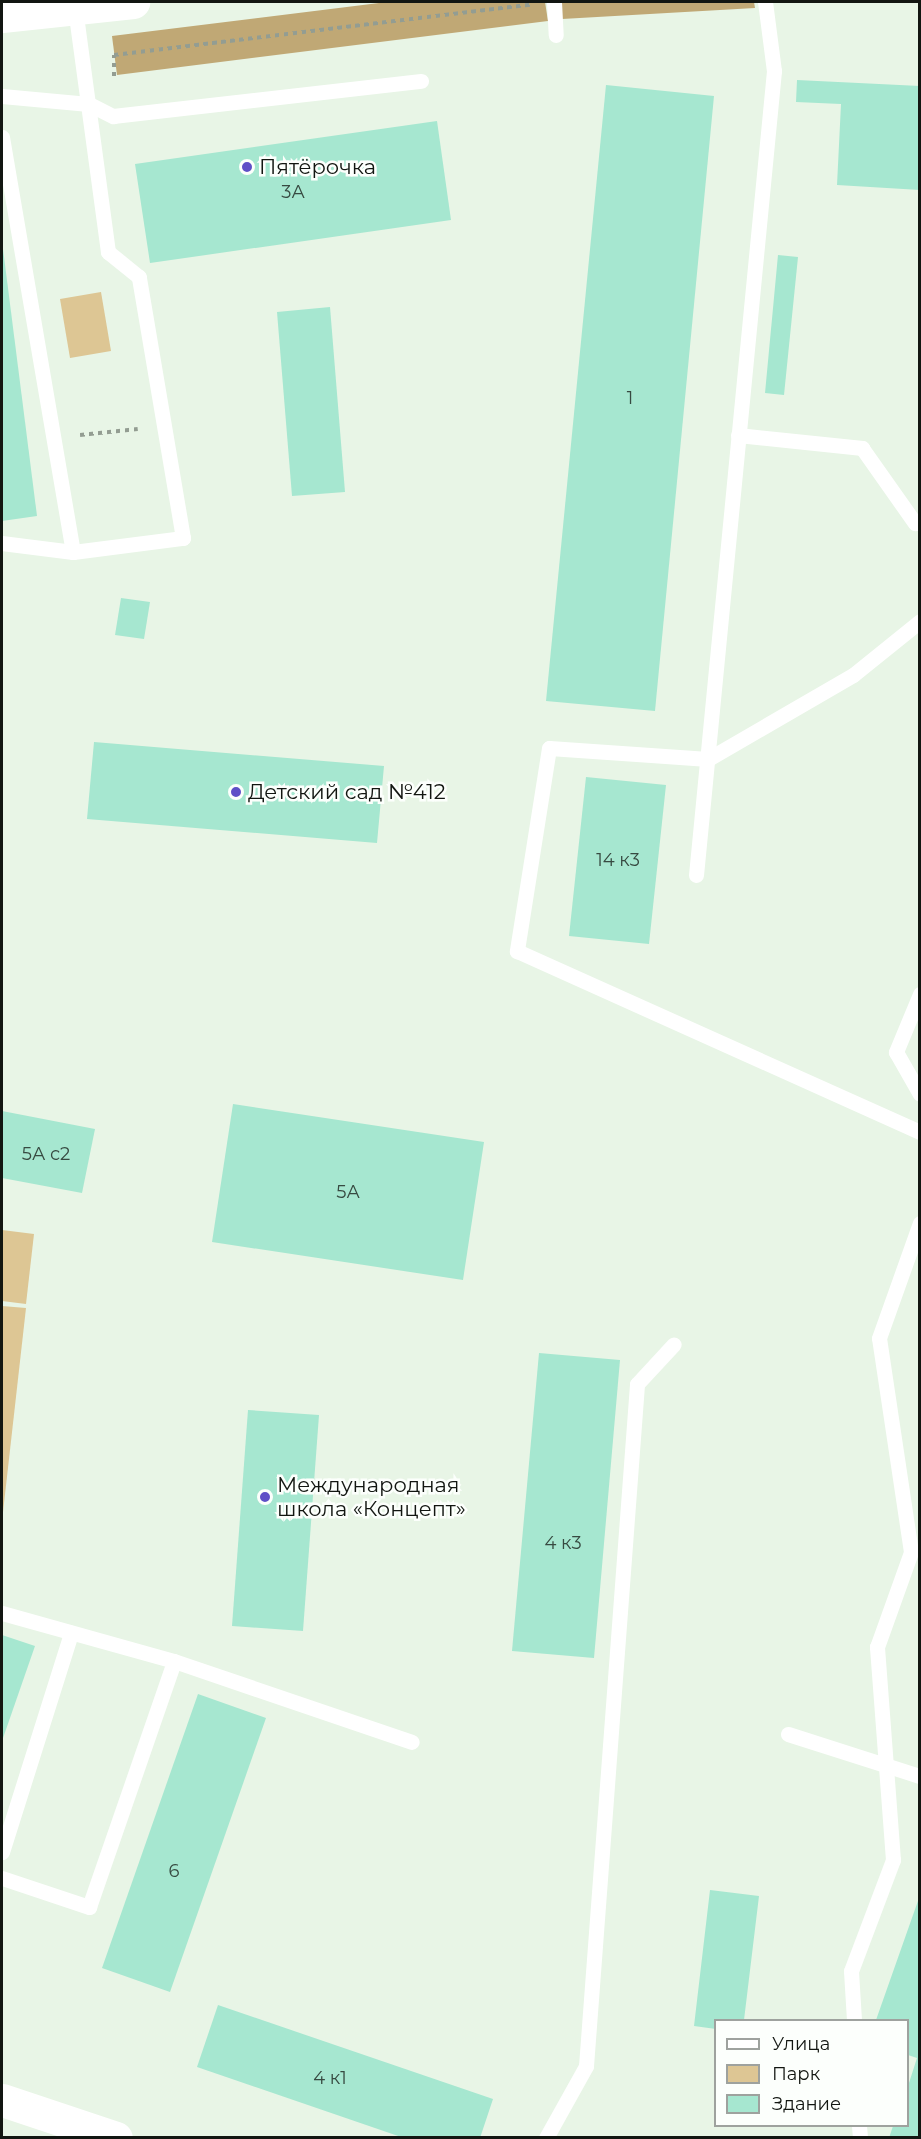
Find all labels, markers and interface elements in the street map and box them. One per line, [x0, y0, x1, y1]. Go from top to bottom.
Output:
place label: Пятёрочка [259, 154, 376, 180]
marker: Пятёрочка [240, 160, 254, 174]
house number: 3А [281, 181, 305, 203]
house number: 1 [627, 387, 633, 409]
place label: Детский сад №412 [248, 779, 446, 805]
marker: Детский сад №412 [229, 785, 243, 799]
house number: 14 к3 [596, 849, 640, 871]
house number: 5А с2 [22, 1143, 70, 1165]
house number: 5А [336, 1181, 360, 1203]
place label: Международная школа «Концепт» [277, 1472, 466, 1522]
marker: Международная школа «Концепт» [258, 1490, 272, 1504]
house number: 4 к3 [544, 1532, 582, 1554]
house number: 6 [169, 1860, 179, 1882]
legend [714, 2019, 909, 2127]
text: Улица [772, 2033, 830, 2055]
text: Парк [772, 2063, 820, 2085]
house number: 4 к1 [313, 2067, 347, 2089]
text: Здание [772, 2093, 841, 2115]

